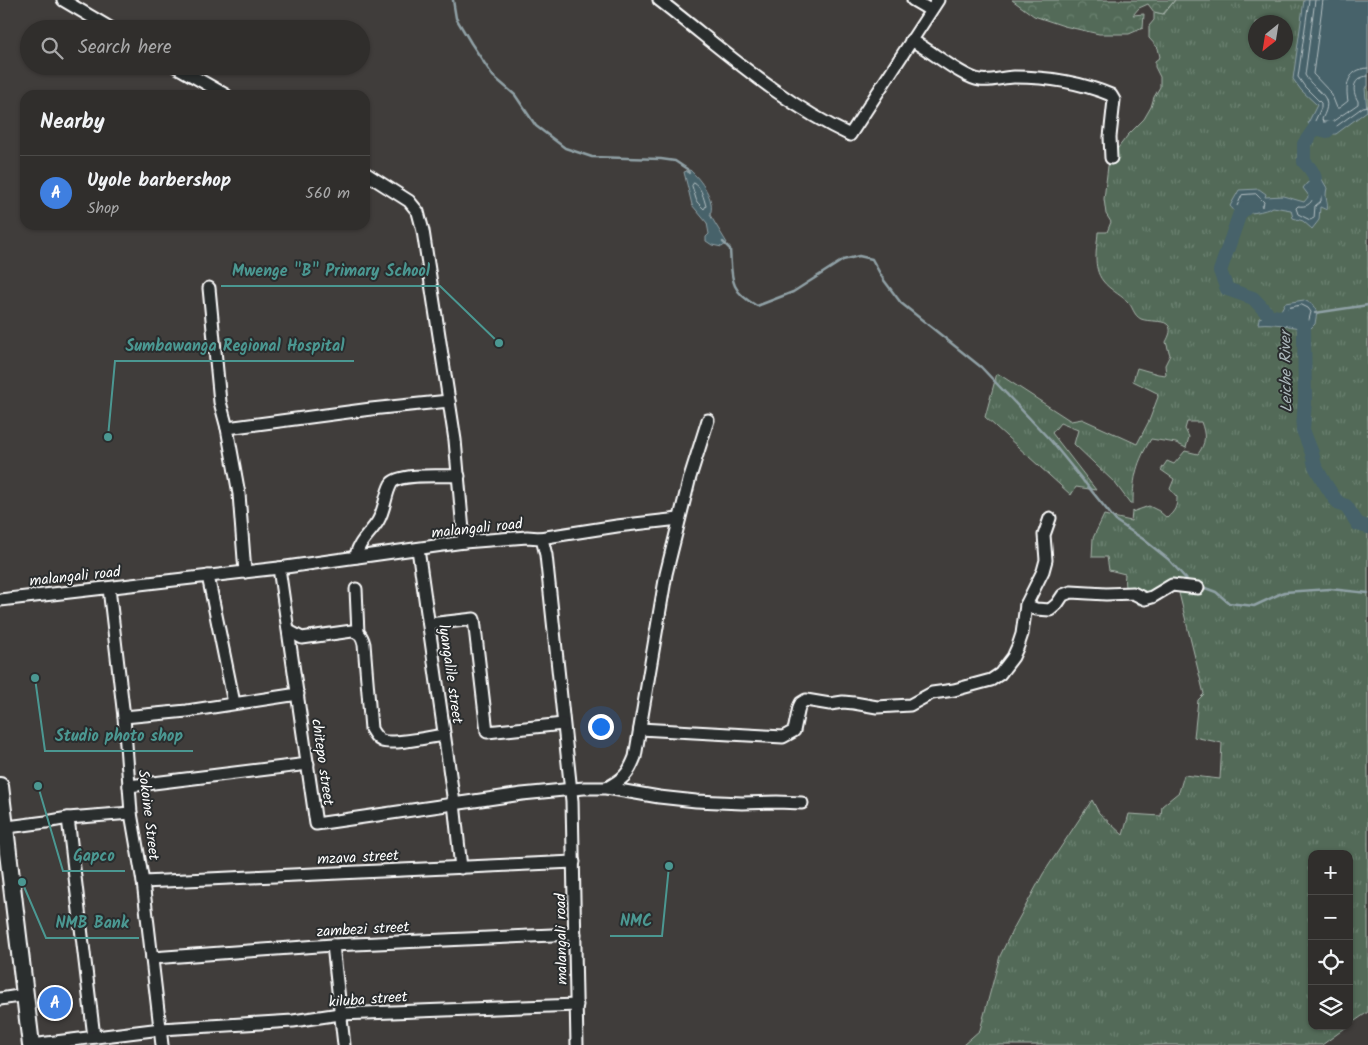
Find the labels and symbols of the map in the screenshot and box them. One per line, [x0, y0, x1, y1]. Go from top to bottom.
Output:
north arrow [1248, 15, 1293, 60]
callout: Mwenge "B" Primary School [221, 255, 440, 286]
text: Mwenge "B" Primary School [232, 259, 431, 284]
water label: Leiche River [1273, 327, 1300, 413]
callout: Sumbawanga Regional Hospital [115, 330, 354, 361]
text: Sumbawanga Regional Hospital [126, 334, 345, 359]
street label: malangali road [430, 512, 524, 546]
street label: malangali road [28, 560, 122, 594]
street label: lyangalile street [431, 623, 469, 726]
your location [588, 714, 614, 740]
street label: chitepo street [304, 717, 340, 807]
callout: Studio photo shop [45, 720, 193, 751]
text: Studio photo shop [55, 724, 183, 749]
street label: Sokoine Street [131, 769, 165, 862]
callout: Gapco [63, 840, 125, 871]
text: Gapco [73, 844, 115, 869]
street label: mzava street [317, 844, 400, 872]
street label: malangali road [549, 893, 575, 985]
callout: NMC [610, 905, 662, 936]
callout: NMB Bank [46, 907, 139, 938]
text: NMC [620, 909, 652, 934]
text: NMB Bank [55, 911, 130, 936]
street label: zambezi street [316, 916, 410, 944]
pin: A [39, 984, 71, 1022]
street label: kiluba street [328, 985, 408, 1015]

